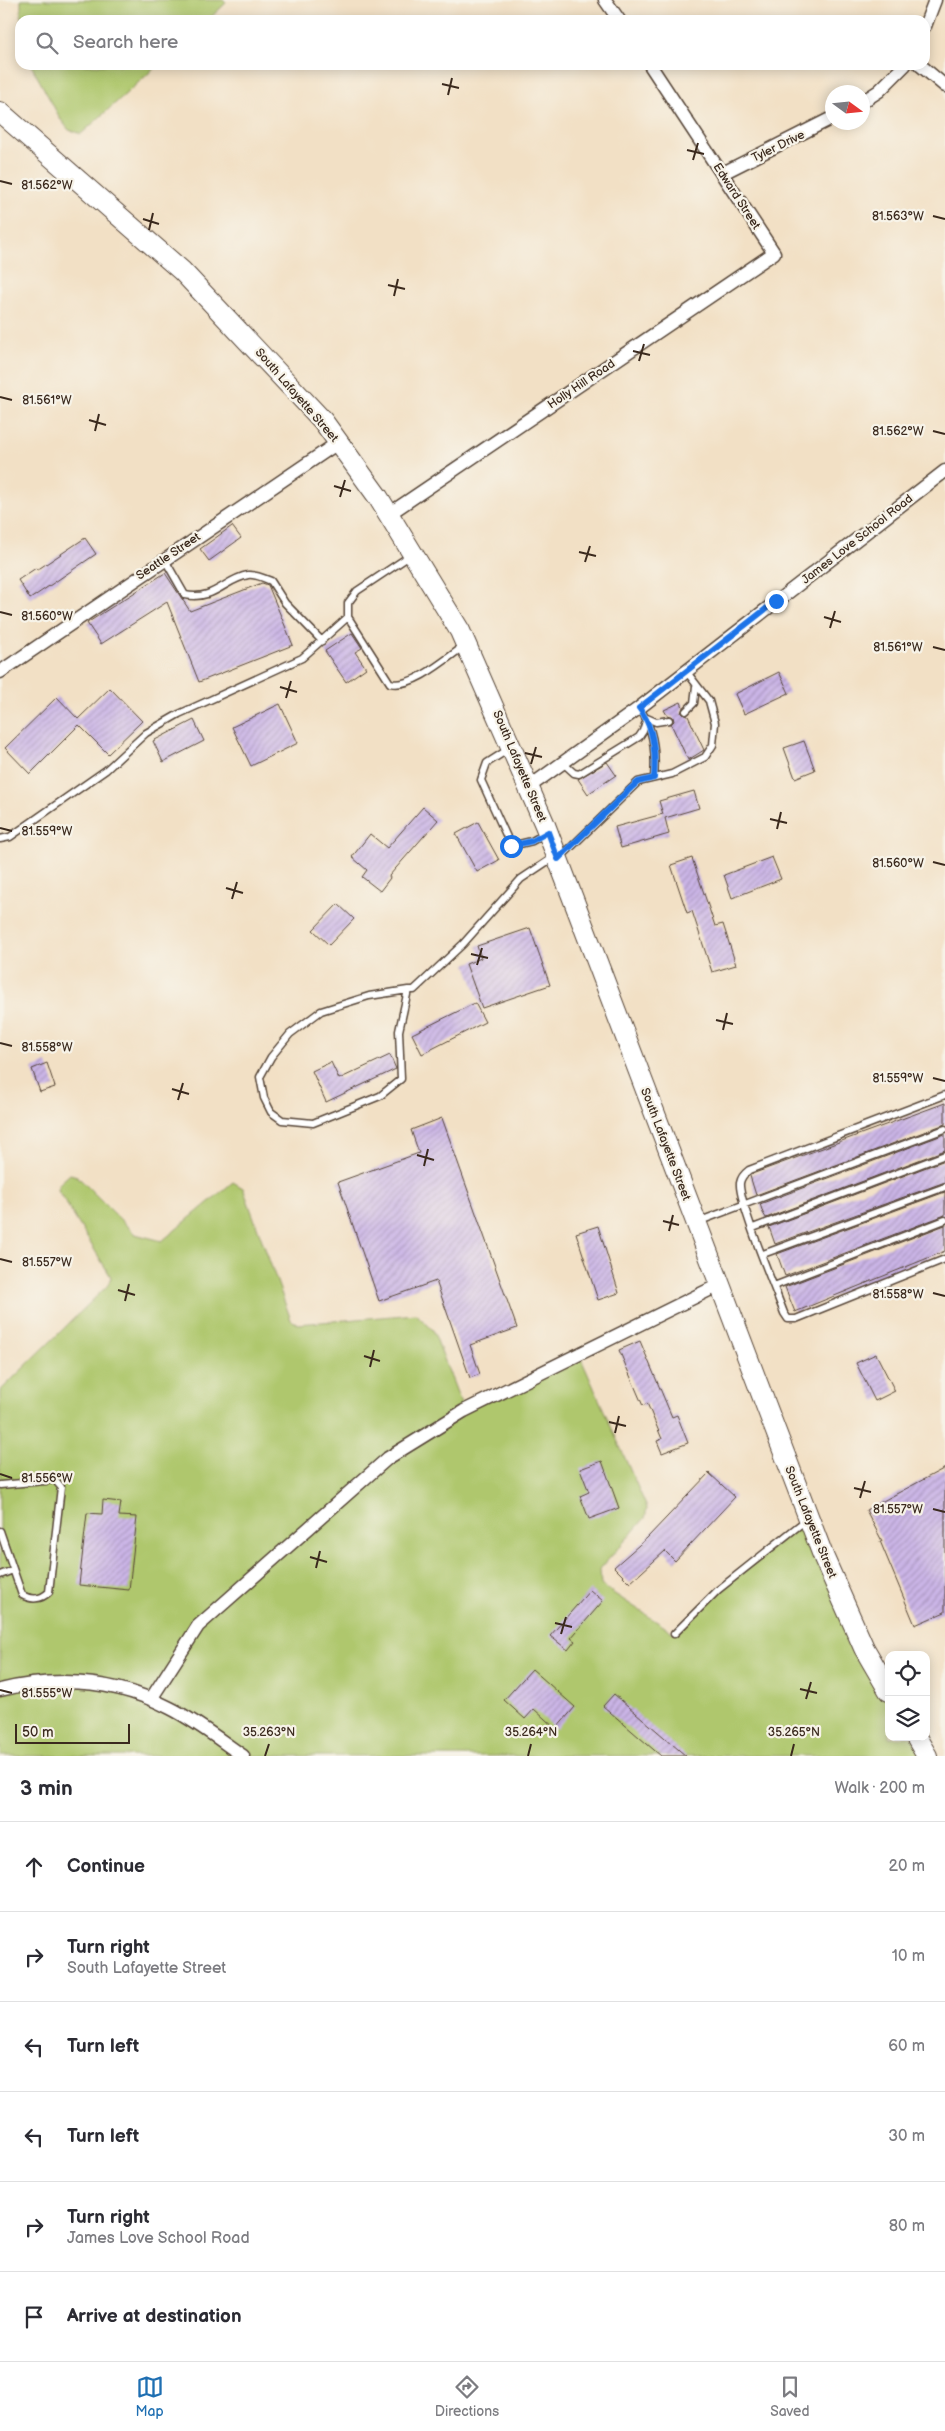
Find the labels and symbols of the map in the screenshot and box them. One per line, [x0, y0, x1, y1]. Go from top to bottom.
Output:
north arrow [825, 85, 870, 130]
street label: Tyler Drive [749, 127, 807, 166]
street label: Edward Street [710, 160, 764, 232]
text: 81.562°W [21, 178, 73, 193]
text: 81.563°W [872, 209, 924, 224]
street label: South Lafayette Street [252, 345, 342, 446]
street label: Holly Hill Road [545, 356, 618, 412]
text: 81.561°W [22, 393, 72, 408]
text: 81.562°W [872, 424, 924, 439]
street label: James Love School Road [799, 491, 916, 587]
street label: Seattle Street [133, 529, 203, 583]
route end [765, 590, 788, 613]
text: 81.560°W [21, 609, 73, 624]
text: 81.561°W [873, 640, 923, 655]
street label: South Lafayette Street [489, 708, 550, 824]
text: 81.559°W [21, 824, 73, 839]
route start [500, 835, 523, 858]
text: 81.560°W [872, 856, 924, 871]
text: 81.558°W [21, 1040, 73, 1055]
text: 81.559°W [872, 1071, 924, 1086]
street label: South Lafayette Street [637, 1086, 694, 1203]
text: 81.557°W [22, 1255, 72, 1270]
text: 81.558°W [872, 1287, 924, 1302]
street label: South Lafayette Street [781, 1464, 840, 1581]
text: 81.556°W [21, 1471, 73, 1486]
text: 81.557°W [873, 1502, 923, 1517]
text: 81.555°W [22, 1686, 73, 1701]
scale bar [15, 1721, 130, 1744]
text: 35.263°N [243, 1725, 295, 1740]
text: 35.264°N [505, 1725, 557, 1740]
text: 35.265°N [768, 1725, 820, 1740]

